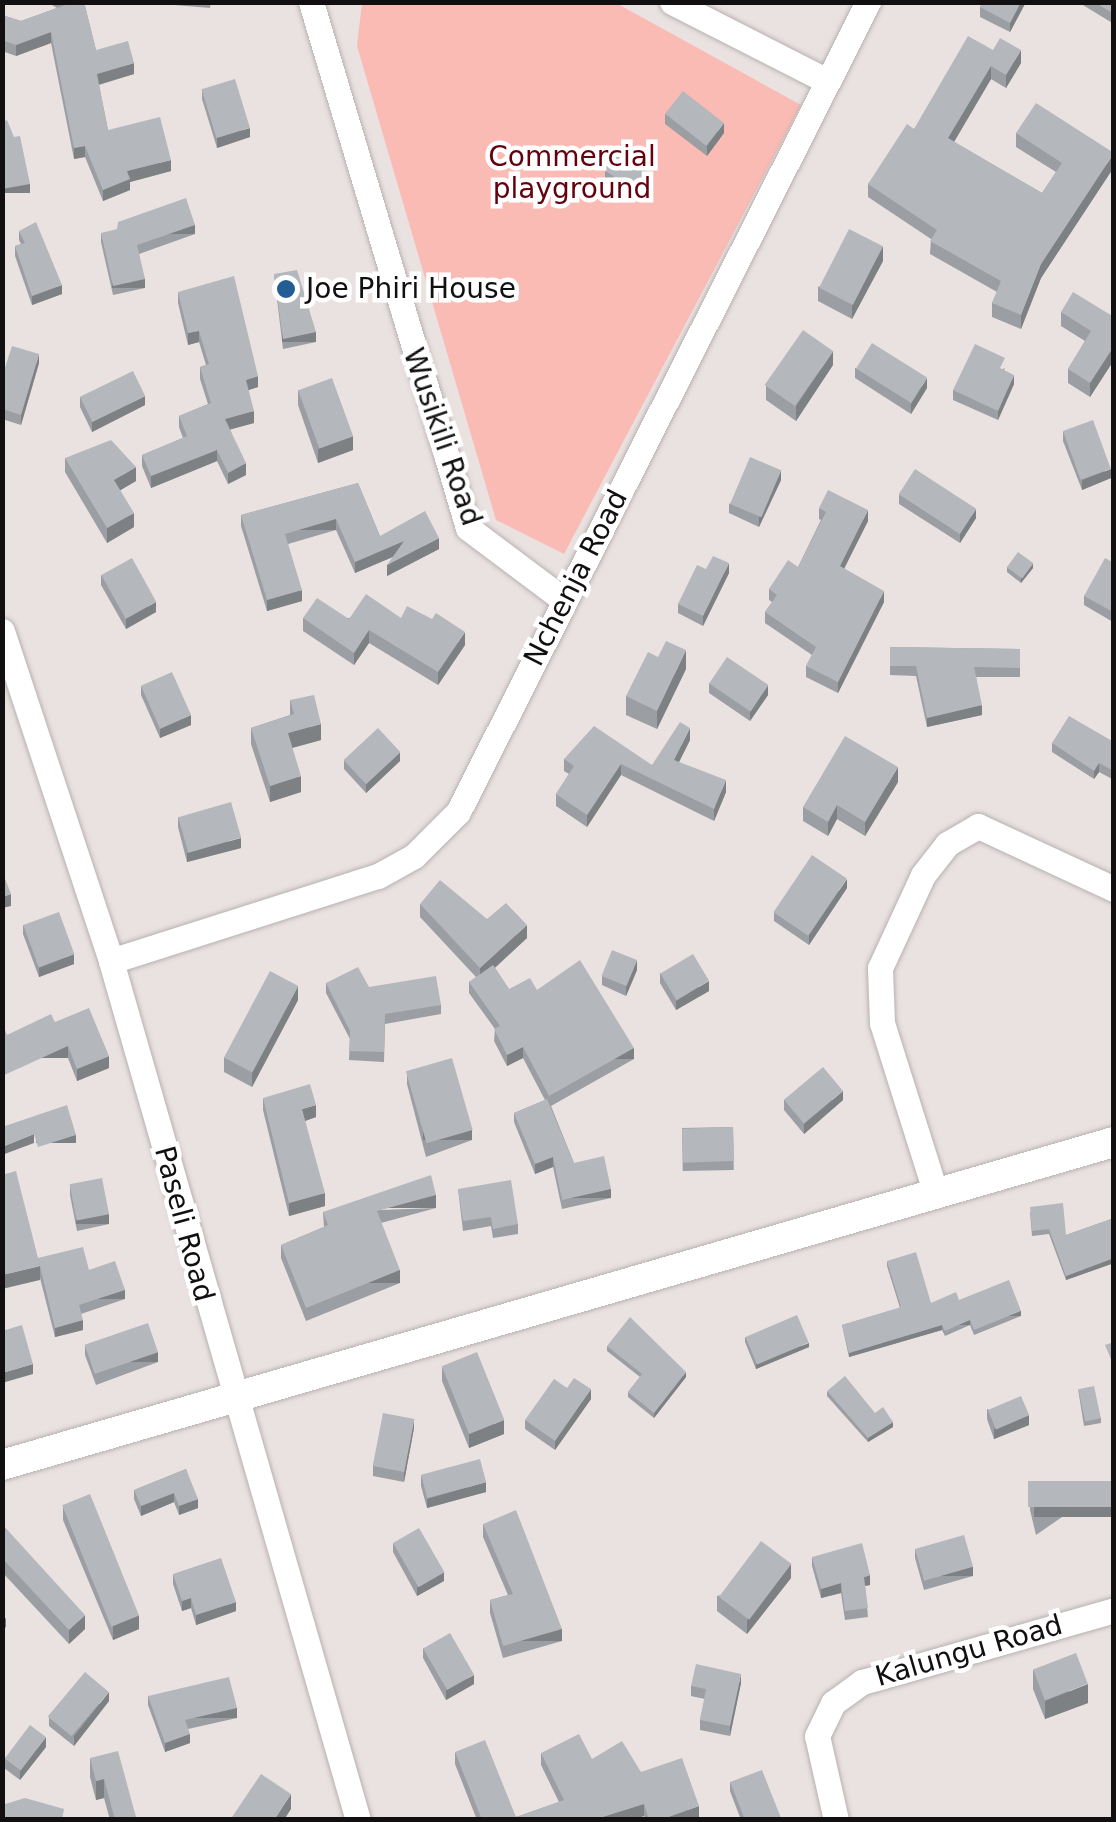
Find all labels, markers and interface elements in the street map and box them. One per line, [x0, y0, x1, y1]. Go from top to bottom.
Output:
park label: Commercial playground [488, 140, 656, 206]
place label: Joe Phiri House [306, 272, 516, 306]
marker: Joe Phiri House [275, 278, 297, 300]
street label: Wusikili Road [396, 344, 488, 530]
street label: Nchenja Road [517, 484, 635, 672]
street label: Paseli Road [147, 1143, 221, 1305]
street label: Kalungu Road [872, 1608, 1066, 1694]

